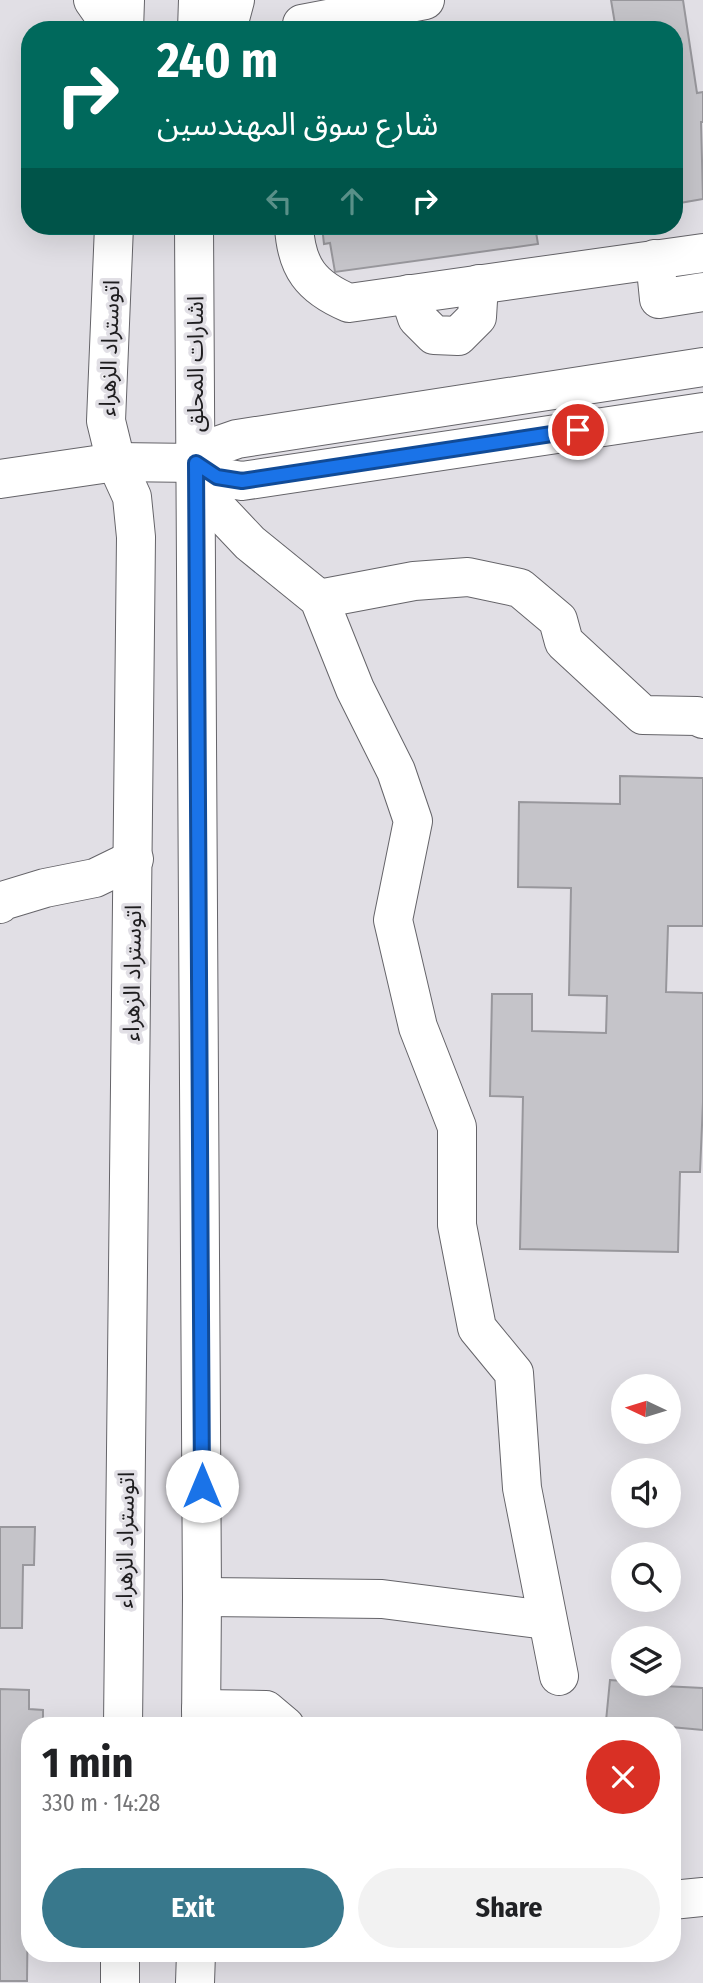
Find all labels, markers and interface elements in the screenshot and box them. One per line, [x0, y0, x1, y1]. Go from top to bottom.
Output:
text: 240 m [157, 31, 278, 90]
icon: right [42, 49, 133, 140]
text: شارع سوق المهندسين [157, 105, 438, 143]
icon: left [260, 182, 298, 220]
icon: ahead [333, 182, 371, 220]
icon: right [406, 182, 444, 220]
street label: اتوستراد الزهراء [93, 279, 125, 417]
street label: اشارات المحلق [181, 296, 209, 432]
pin [548, 400, 608, 460]
icon: arrive [559, 411, 597, 449]
street label: اتوستراد الزهراء [117, 905, 147, 1041]
north arrow [611, 1374, 681, 1444]
map controls [611, 1374, 681, 1696]
position arrow [165, 1449, 239, 1523]
button: sound [611, 1458, 681, 1528]
street label: اتوستراد الزهراء [110, 1472, 140, 1608]
button: search [611, 1542, 681, 1612]
button: layers [611, 1626, 681, 1696]
text: 1 min [42, 1738, 133, 1788]
button: close [586, 1740, 660, 1814]
text: 330 m · 14:28 [42, 1789, 160, 1817]
button: Exit [42, 1868, 344, 1948]
button: Share [358, 1868, 660, 1948]

